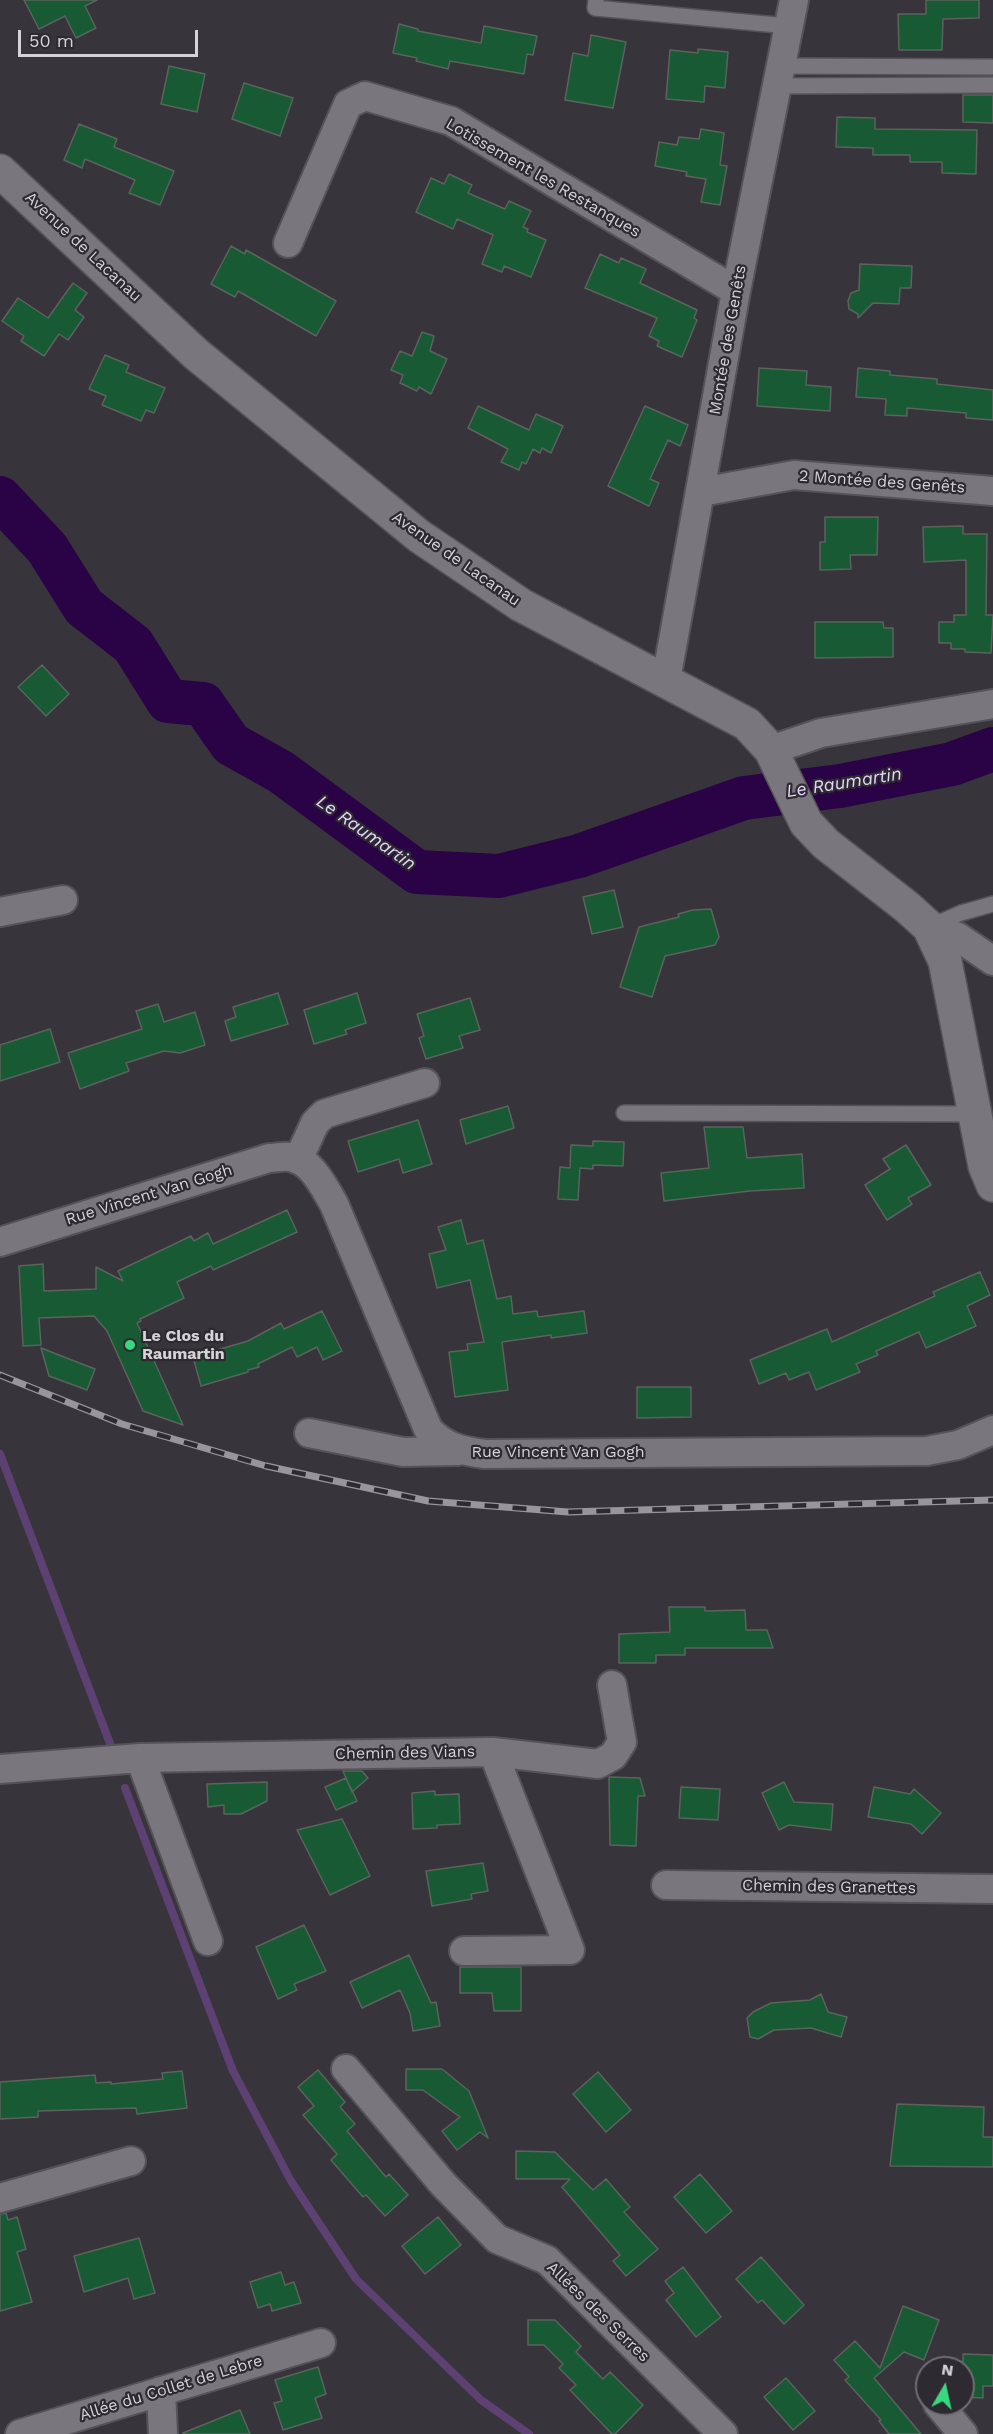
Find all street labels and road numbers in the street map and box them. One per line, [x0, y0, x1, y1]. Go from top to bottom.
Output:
street label: Lotissement les Restanques [442, 114, 644, 242]
street label: Avenue de Lacanau [21, 188, 145, 306]
street label: Montée des Genêts [705, 264, 751, 416]
street label: 2 Montée des Genêts [798, 467, 966, 497]
street label: Avenue de Lacanau [388, 507, 524, 611]
street label: Rue Vincent Van Gogh [63, 1161, 235, 1229]
street label: Rue Vincent Van Gogh [471, 1442, 645, 1462]
street label: Chemin des Vians [335, 1742, 475, 1764]
street label: Chemin des Granettes [742, 1876, 916, 1898]
street label: Allées des Serres [542, 2258, 654, 2366]
street label: Allée du Collet de Lebre [77, 2351, 265, 2425]

